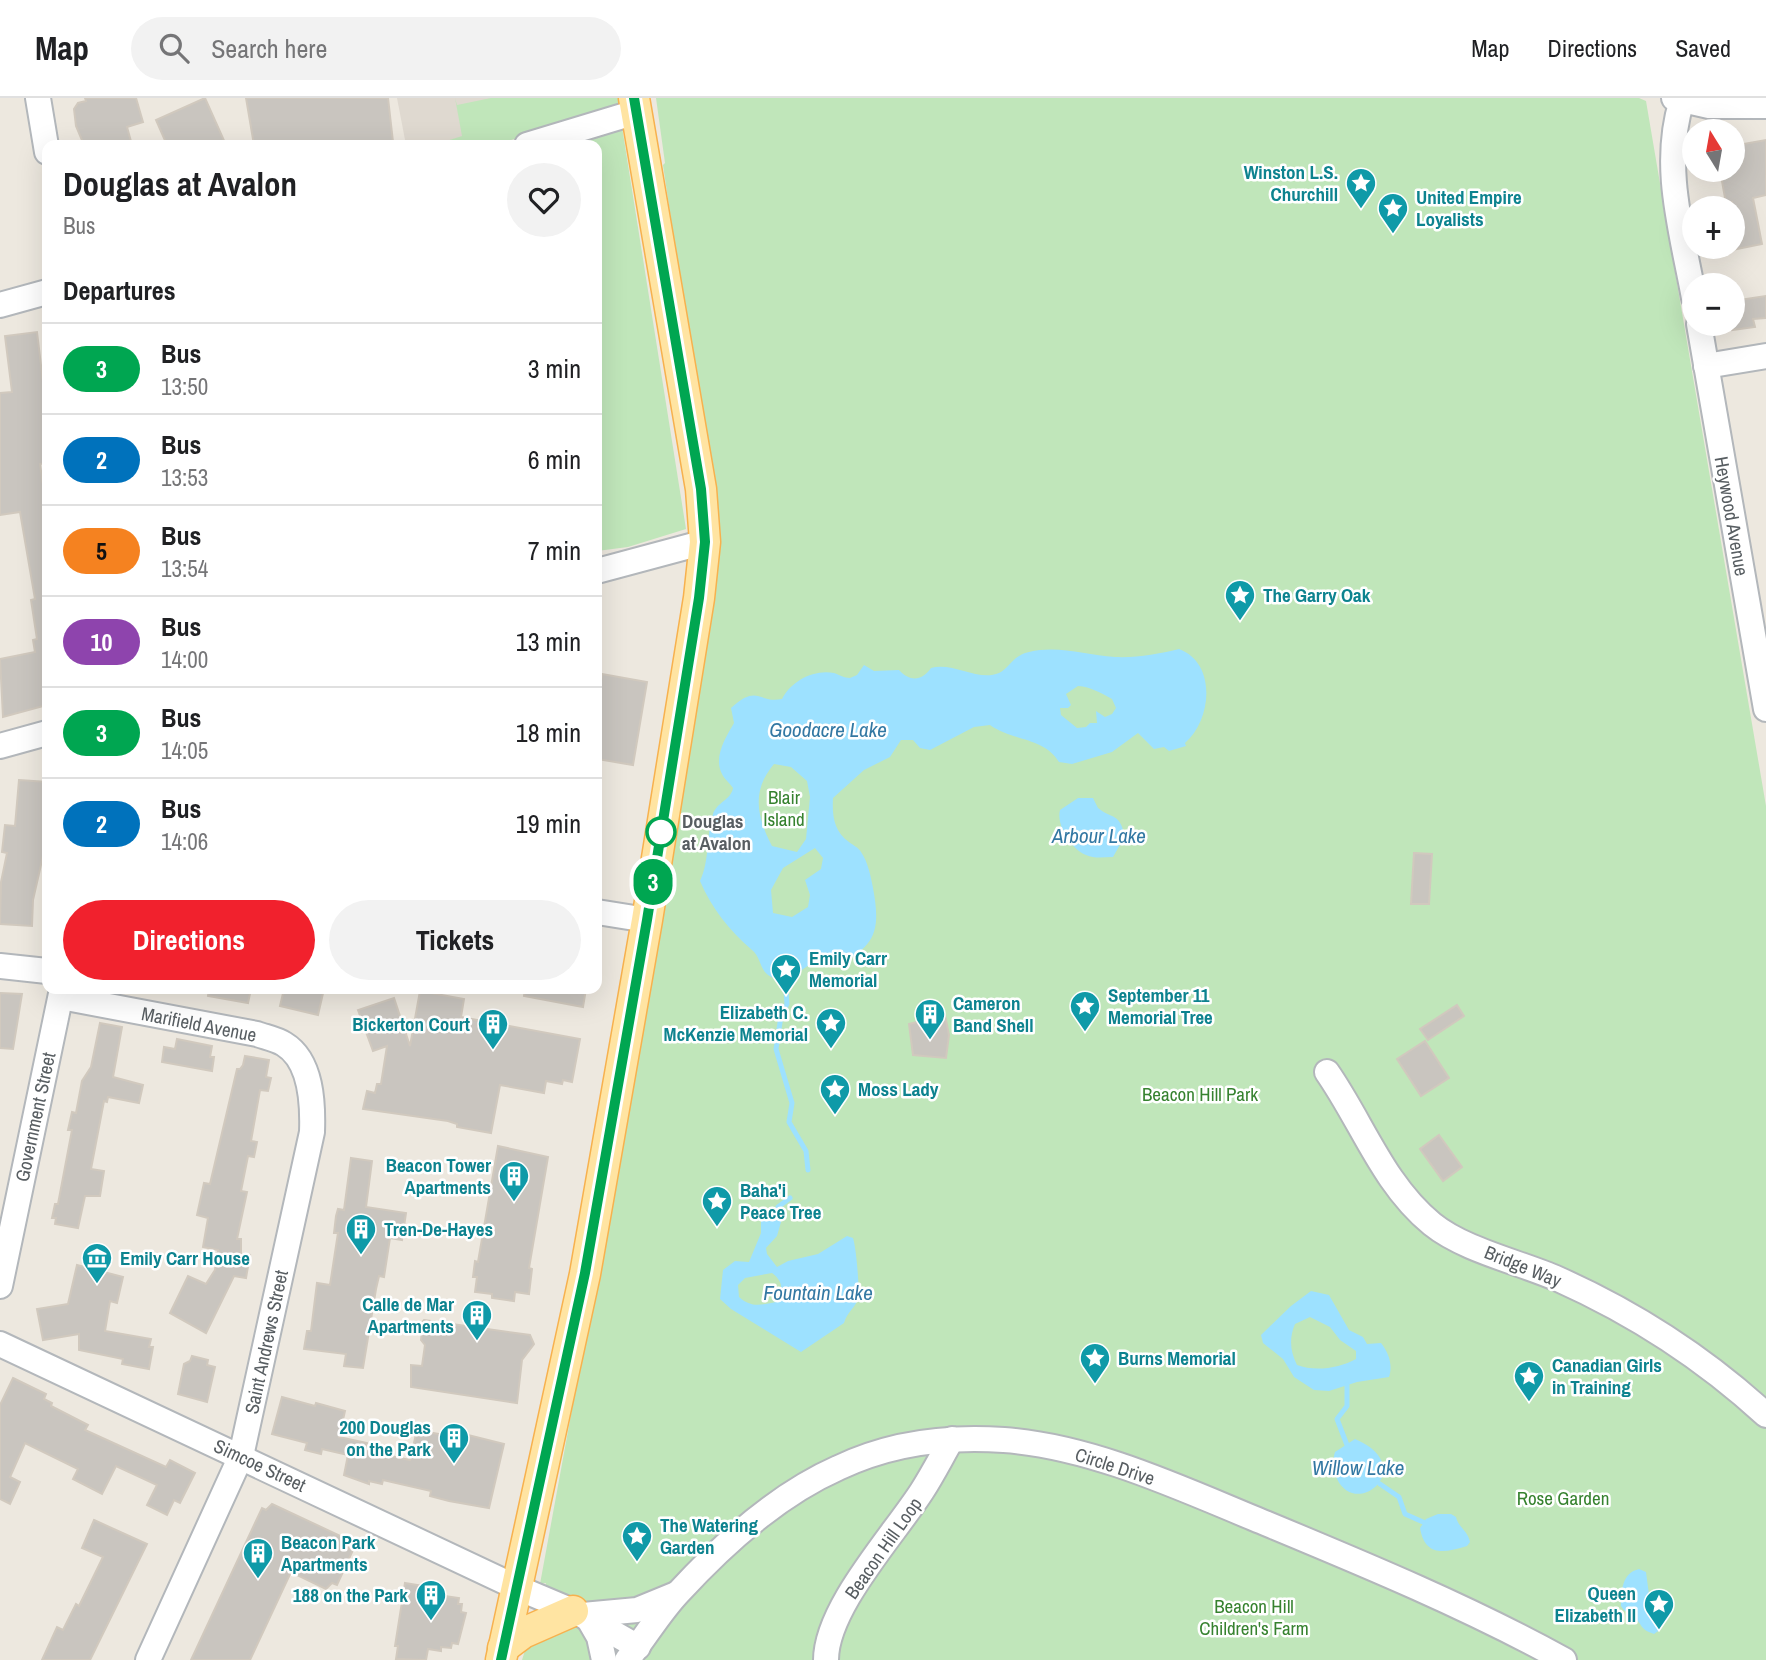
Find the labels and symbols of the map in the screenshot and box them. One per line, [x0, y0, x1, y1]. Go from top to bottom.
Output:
north arrow [1682, 119, 1745, 182]
place label: Winston L.S. Churchill [1244, 159, 1338, 207]
place icon: Winston L.S. Churchill [1344, 166, 1378, 210]
place label: United Empire Loyalists [1416, 184, 1522, 232]
place icon: United Empire Loyalists [1376, 191, 1410, 235]
street label: Heywood Avenue [1709, 454, 1755, 578]
place icon: The Garry Oak [1223, 578, 1257, 622]
place label: The Garry Oak [1263, 582, 1371, 608]
water label: Goodacre Lake [769, 715, 887, 744]
park label: Blair Island [763, 784, 805, 832]
place label: Douglas at Avalon [682, 808, 751, 856]
marker: Douglas at Avalon [646, 817, 676, 847]
water label: Arbour Lake [1051, 821, 1146, 850]
line badge: 3 [630, 859, 676, 905]
place label: Emily Carr Memorial [809, 945, 887, 993]
place icon: Emily Carr Memorial [769, 952, 803, 996]
place label: September 11 Memorial Tree [1108, 982, 1213, 1030]
place icon: September 11 Memorial Tree [1068, 989, 1102, 1033]
place label: Cameron Band Shell [953, 990, 1034, 1038]
building icon: Cameron Band Shell [913, 997, 947, 1041]
place label: Elizabeth C. McKenzie Memorial [663, 999, 808, 1047]
street label: Marifield Avenue [139, 1000, 259, 1048]
place icon: Elizabeth C. McKenzie Memorial [814, 1006, 848, 1050]
building icon: Bickerton Court [476, 1007, 510, 1051]
place label: Bickerton Court [352, 1011, 470, 1037]
street label: Government Street [9, 1049, 62, 1184]
place icon: Moss Lady [818, 1072, 852, 1116]
place label: Moss Lady [858, 1076, 939, 1102]
park label: Beacon Hill Park [1142, 1081, 1258, 1107]
place label: Beacon Tower Apartments [386, 1152, 491, 1200]
building icon: Beacon Tower Apartments [497, 1159, 531, 1203]
place label: Baha'i Peace Tree [740, 1177, 822, 1225]
place icon: Baha'i Peace Tree [700, 1184, 734, 1228]
building icon: Tren-De-Hayes [344, 1212, 378, 1256]
place label: Tren-De-Hayes [384, 1216, 493, 1242]
street label: Bridge Way [1481, 1239, 1566, 1293]
museum icon: Emily Carr House [80, 1241, 114, 1285]
place label: Emily Carr House [120, 1245, 250, 1271]
street label: Saint Andrews Street [238, 1267, 294, 1416]
water label: Fountain Lake [763, 1278, 873, 1307]
place label: Calle de Mar Apartments [362, 1291, 454, 1339]
building icon: Calle de Mar Apartments [460, 1298, 494, 1342]
place icon: Burns Memorial [1078, 1341, 1112, 1385]
place label: Burns Memorial [1118, 1345, 1236, 1371]
place label: Canadian Girls in Training [1552, 1352, 1662, 1400]
place icon: Canadian Girls in Training [1512, 1359, 1546, 1403]
place label: 200 Douglas on the Park [339, 1414, 431, 1462]
building icon: 200 Douglas on the Park [437, 1421, 471, 1465]
street label: Simcoe Street [210, 1432, 311, 1498]
street label: Circle Drive [1072, 1441, 1158, 1491]
water label: Willow Lake [1312, 1453, 1404, 1482]
park label: Rose Garden [1517, 1485, 1609, 1511]
street label: Beacon Hill Loop [838, 1492, 928, 1604]
place label: The Watering Garden [660, 1512, 759, 1560]
place icon: The Watering Garden [620, 1519, 654, 1563]
place label: Beacon Park Apartments [281, 1529, 376, 1577]
building icon: Beacon Park Apartments [241, 1536, 275, 1580]
building icon: 188 on the Park [414, 1578, 448, 1622]
place label: Queen Elizabeth II [1555, 1580, 1636, 1628]
place label: 188 on the Park [293, 1582, 408, 1608]
place icon: Queen Elizabeth II [1642, 1587, 1676, 1631]
park label: Beacon Hill Children's Farm [1199, 1593, 1309, 1641]

